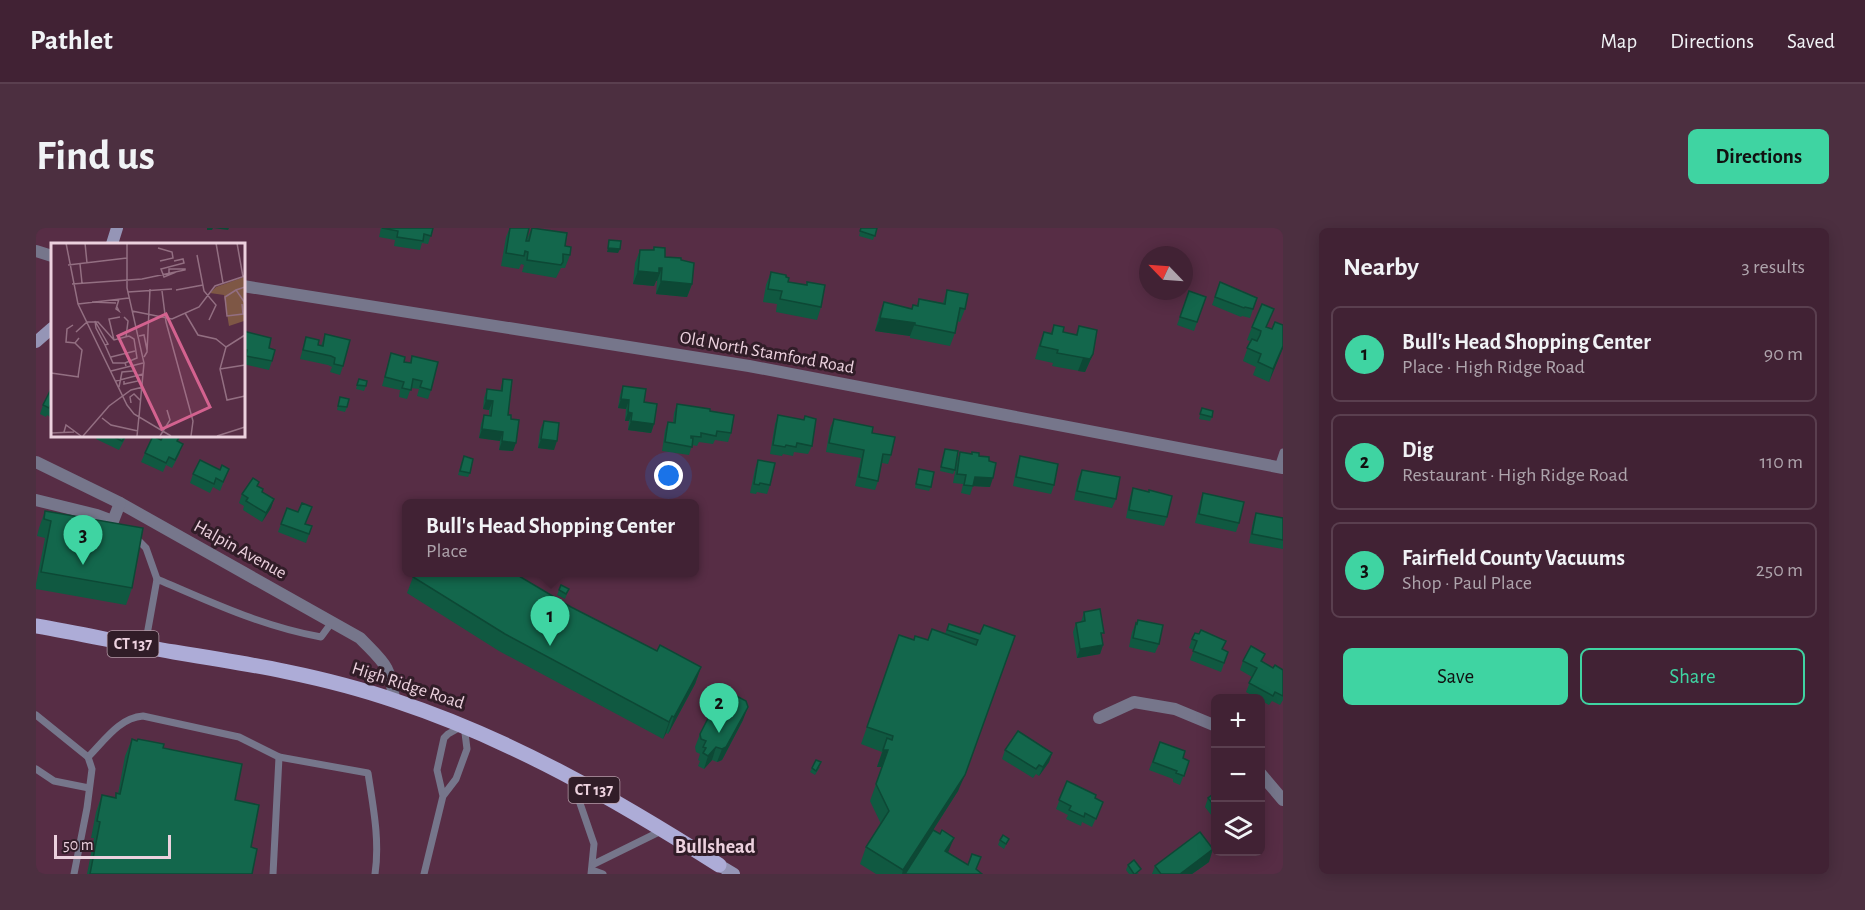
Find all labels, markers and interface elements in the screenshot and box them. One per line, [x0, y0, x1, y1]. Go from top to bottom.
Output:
text: Pathlet [30, 27, 113, 55]
text: Map [1601, 31, 1637, 52]
text: Directions [1670, 31, 1754, 52]
text: Saved [1787, 31, 1835, 52]
button: Directions [1688, 129, 1829, 184]
text: Find us [36, 135, 155, 177]
inset map [51, 243, 244, 436]
north arrow [1139, 246, 1193, 300]
text: Nearby [1343, 254, 1419, 280]
text: 3 results [1741, 257, 1805, 277]
street label: Old North Stamford Road [678, 329, 856, 377]
text: Bull's Head Shopping Center [1402, 331, 1651, 353]
text: 1 [1361, 344, 1368, 364]
text: 90 m [1764, 344, 1803, 364]
text: Place · High Ridge Road [1402, 357, 1585, 377]
text: Dig [1402, 439, 1433, 461]
text: 2 [1360, 452, 1369, 472]
text: 110 m [1759, 452, 1803, 472]
your location [654, 461, 683, 490]
text: Restaurant · High Ridge Road [1402, 465, 1628, 485]
popup [402, 499, 699, 577]
text: Bull's Head Shopping Center [426, 515, 675, 537]
pin: 3 [64, 516, 102, 565]
street label: Halpin Avenue [191, 517, 289, 583]
text: Place [426, 541, 468, 561]
text: Fairfield County Vacuums [1402, 547, 1625, 569]
text: 3 [1360, 560, 1369, 580]
text: 250 m [1756, 560, 1803, 580]
text: Shop · Paul Place [1402, 573, 1532, 593]
pin: 1 [530, 596, 570, 646]
road number: CT 137 [108, 631, 158, 657]
button: Save [1343, 648, 1568, 705]
button: Share [1580, 648, 1805, 705]
street label: High Ridge Road [349, 659, 467, 713]
pin: 2 [700, 684, 738, 733]
map controls [1211, 694, 1265, 856]
button: + [1211, 694, 1265, 748]
button: − [1211, 748, 1265, 802]
road number: CT 137 [568, 777, 620, 803]
button: layers [1211, 802, 1265, 856]
scale bar [54, 832, 171, 860]
text: 50 m [63, 837, 94, 853]
district label: Bullshead [675, 837, 756, 857]

